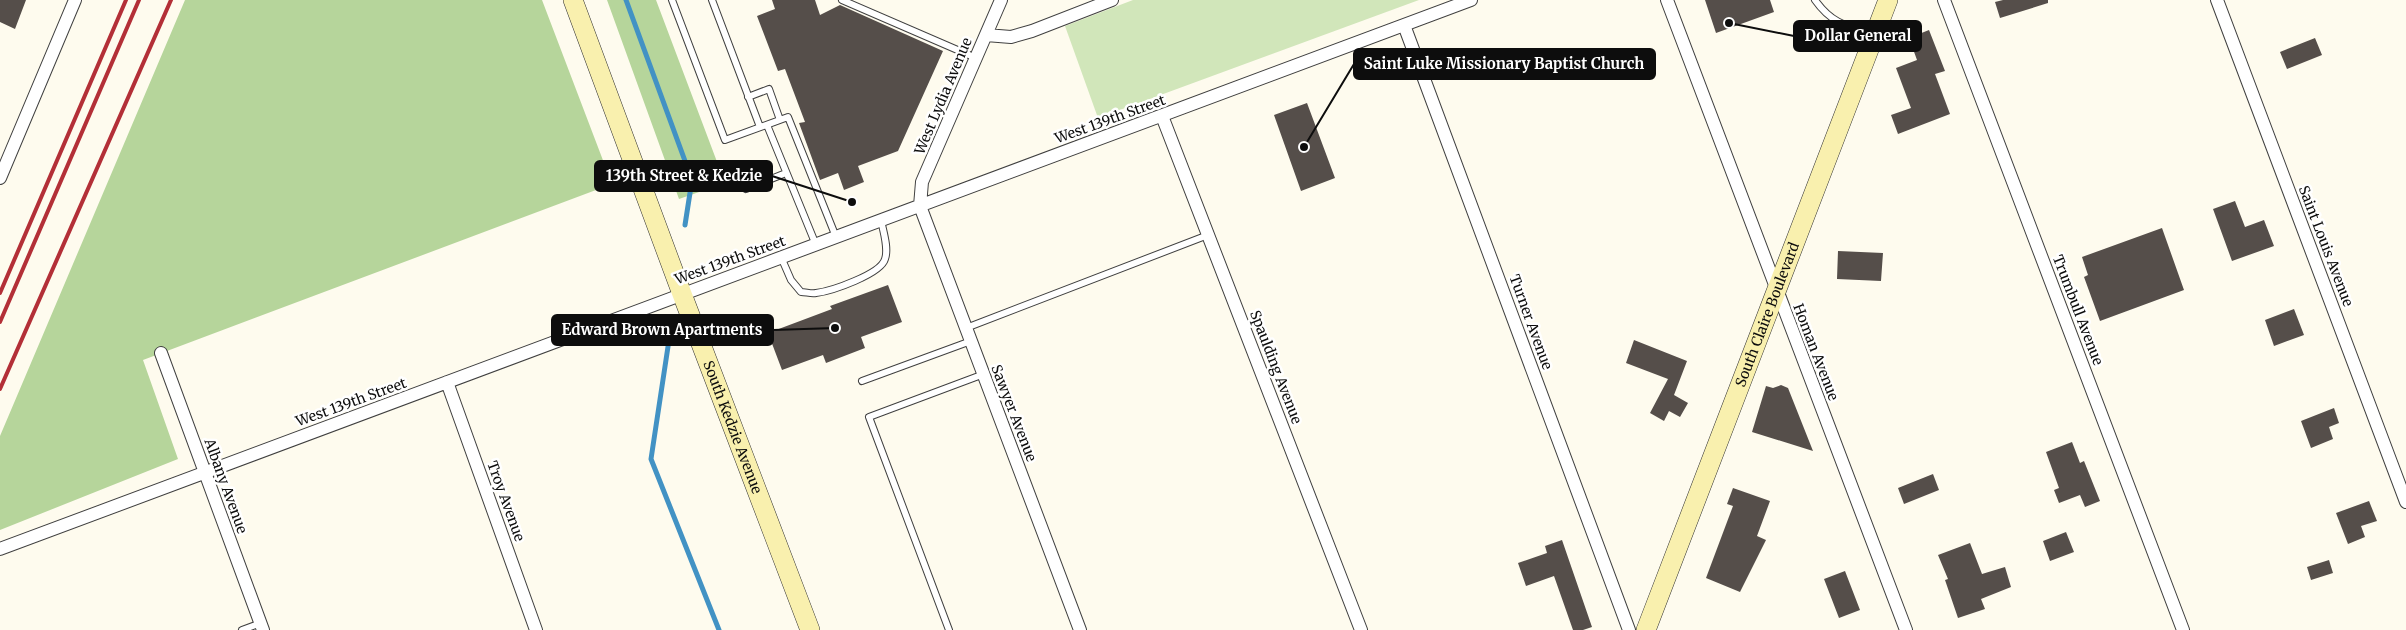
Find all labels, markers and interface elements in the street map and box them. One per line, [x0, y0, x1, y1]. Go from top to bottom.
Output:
callout: Dollar General [1794, 21, 1921, 51]
text: Dollar General [1805, 26, 1912, 45]
street label: West Lydia Avenue [910, 35, 976, 158]
callout: Saint Luke Missionary Baptist Church [1354, 49, 1655, 79]
text: Saint Luke Missionary Baptist Church [1364, 54, 1644, 73]
street label: West 139th Street [1051, 90, 1168, 148]
callout: 139th Street & Kedzie [595, 161, 772, 191]
text: 139th Street & Kedzie [606, 166, 762, 185]
street label: Saint Louis Avenue [2295, 183, 2357, 309]
street label: West 139th Street [671, 231, 788, 289]
street label: South Claire Boulevard [1731, 239, 1803, 389]
street label: Trumbull Avenue [2049, 252, 2107, 368]
street label: Turner Avenue [1505, 272, 1557, 372]
street label: Homan Avenue [1789, 301, 1843, 403]
street label: Spaulding Avenue [1246, 308, 1306, 426]
callout: Edward Brown Apartments [552, 315, 773, 345]
text: Edward Brown Apartments [562, 320, 763, 339]
street label: South Kedzie Avenue [699, 358, 766, 496]
street label: Sawyer Avenue [987, 362, 1041, 464]
street label: West 139th Street [292, 373, 409, 431]
street label: Albany Avenue [200, 435, 252, 536]
street label: Troy Avenue [483, 458, 529, 544]

